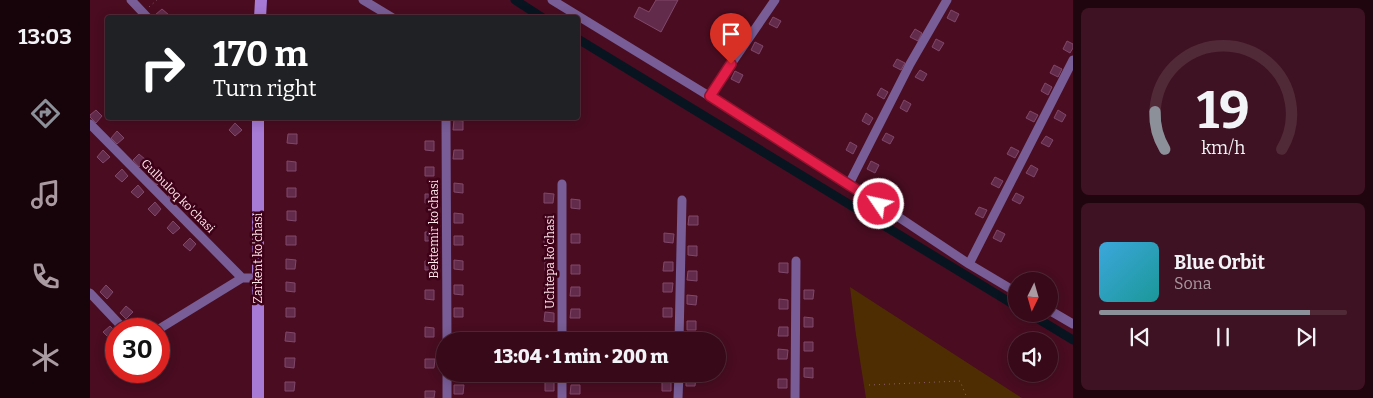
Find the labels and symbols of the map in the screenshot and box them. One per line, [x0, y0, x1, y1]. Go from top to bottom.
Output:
pin [710, 13, 752, 64]
street label: Gulbuloq ko'chasi [138, 156, 218, 236]
position arrow [852, 177, 904, 229]
street label: Bektemir ko'chasi [427, 179, 441, 278]
street label: Zarkent ko'chasi [251, 212, 265, 303]
street label: Uchtepa ko'chasi [543, 215, 557, 309]
north arrow [1008, 272, 1058, 322]
speed limit sign: 30 [105, 318, 170, 383]

